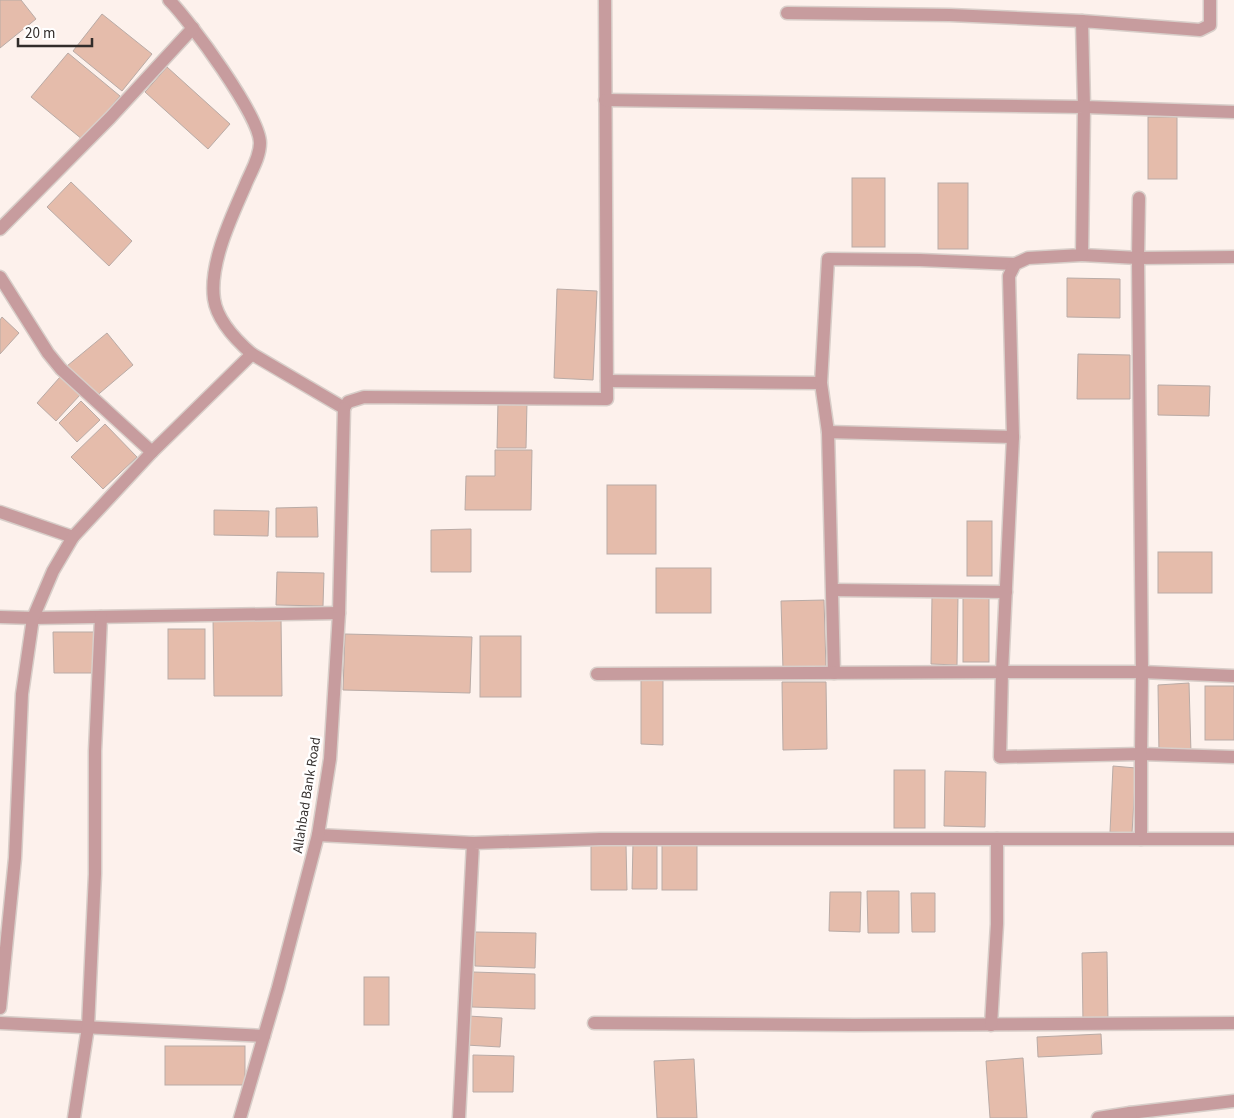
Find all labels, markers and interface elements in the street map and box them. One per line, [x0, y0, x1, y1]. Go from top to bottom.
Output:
scale bar [18, 15, 91, 47]
text: 20 m [25, 23, 55, 44]
street label: Allahbad Bank Road [288, 736, 326, 855]

